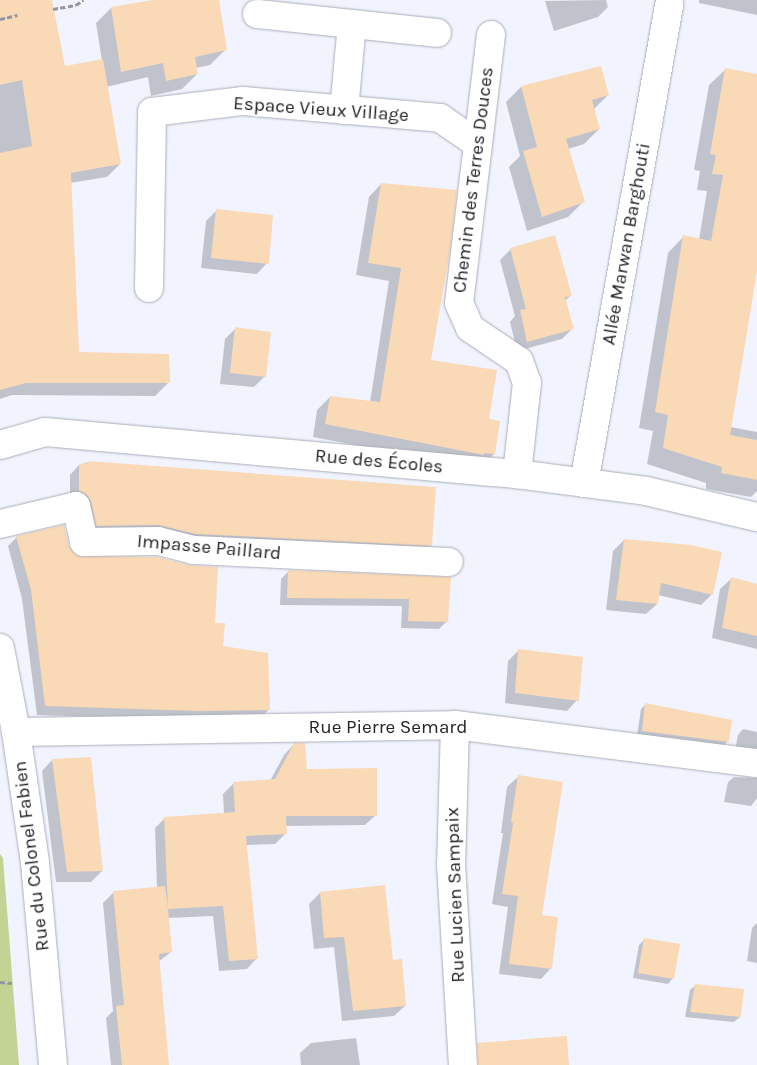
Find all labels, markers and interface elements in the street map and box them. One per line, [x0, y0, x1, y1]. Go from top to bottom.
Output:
street label: Chemin des Terres Douces [449, 66, 499, 294]
street label: Espace Vieux Village [232, 92, 410, 128]
street label: Allée Marwan Barghouti [598, 141, 656, 347]
street label: Rue des Écoles [314, 445, 444, 479]
street label: Impasse Paillard [136, 530, 282, 566]
street label: Rue Pierre Semard [309, 717, 467, 739]
street label: Rue du Colonel Fabien [9, 760, 55, 952]
street label: Rue Lucien Sampaix [442, 807, 470, 983]

